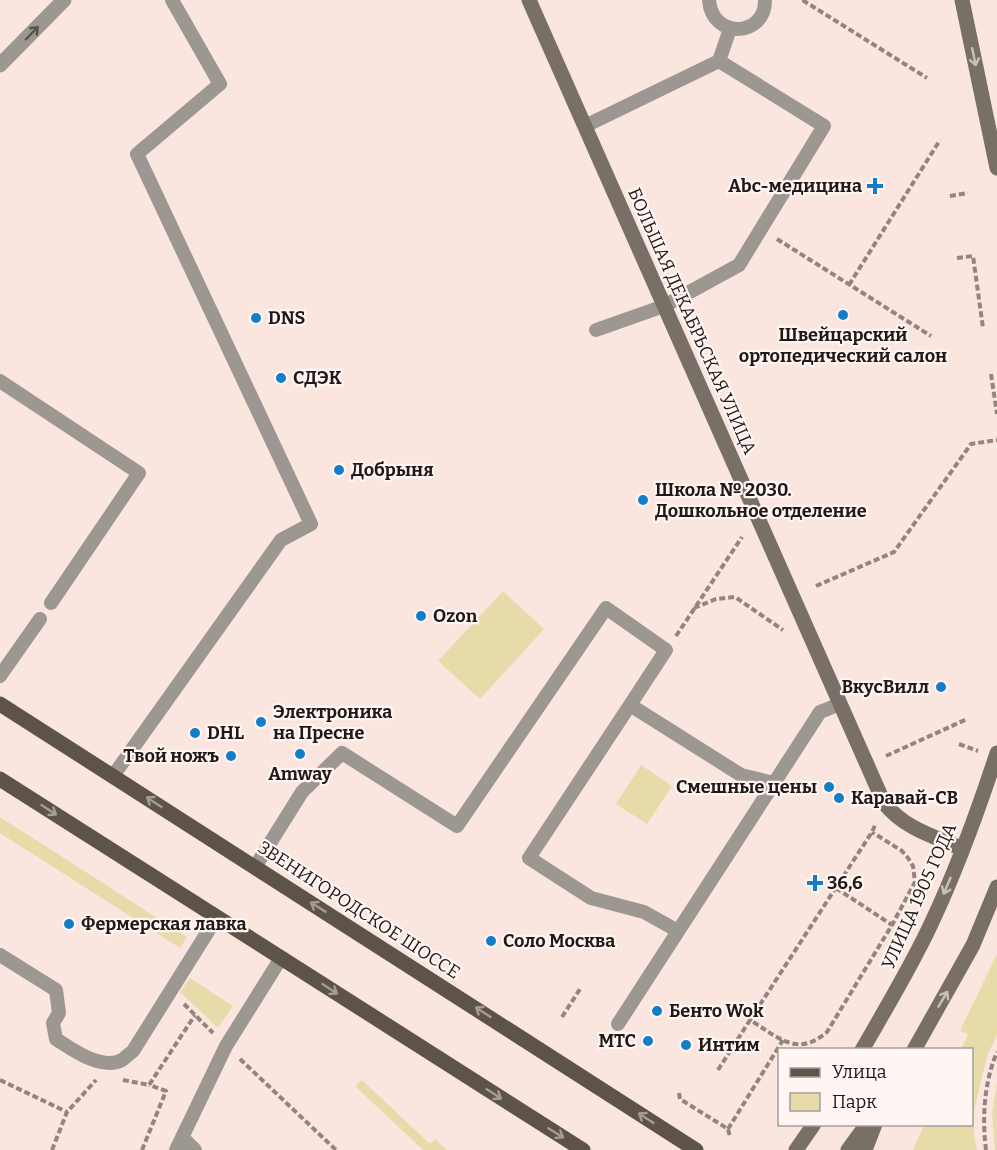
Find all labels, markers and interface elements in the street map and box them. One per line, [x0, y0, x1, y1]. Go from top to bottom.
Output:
one-way arrow [24, 25, 39, 40]
one-way arrow [969, 47, 980, 67]
place label: Abc-медицина [728, 175, 862, 197]
marker: Abc-медицина [866, 177, 884, 195]
street label: БОЛЬШАЯ ДЕКАБРЬСКАЯ УЛИЦА [623, 184, 761, 458]
place label: DNS [268, 307, 305, 329]
marker: Швейцарский ортопедический салон [836, 308, 850, 322]
marker: DNS [249, 311, 263, 325]
place label: Швейцарский ортопедический салон [739, 324, 947, 367]
place label: СДЭК [293, 367, 342, 389]
marker: СДЭК [274, 371, 288, 385]
place label: Добрыня [351, 459, 434, 481]
marker: Добрыня [332, 463, 346, 477]
place label: Школа № 2030. Дошкольное отделение [655, 479, 867, 522]
marker: Школа № 2030. Дошкольное отделение [636, 493, 650, 507]
place label: Ozon [433, 605, 478, 627]
marker: Ozon [414, 609, 428, 623]
place label: ВкусВилл [841, 676, 929, 698]
marker: ВкусВилл [934, 680, 948, 694]
place label: Электроника на Пресне [273, 701, 392, 744]
marker: Электроника на Пресне [254, 715, 268, 729]
place label: DHL [207, 722, 244, 744]
marker: DHL [188, 726, 202, 740]
place label: Твой ножъ [123, 745, 220, 767]
marker: Amway [293, 747, 307, 761]
marker: Твой ножъ [224, 749, 238, 763]
place label: Amway [268, 763, 333, 785]
place label: Смешные цены [676, 776, 817, 798]
marker: Смешные цены [822, 780, 836, 794]
place label: Каравай-СВ [851, 787, 958, 809]
marker: Каравай-СВ [832, 791, 846, 805]
one-way arrow [146, 796, 163, 808]
one-way arrow [40, 805, 57, 817]
street label: УЛИЦА 1905 ГОДА [877, 819, 961, 972]
street label: ЗВЕНИГОРОДСКОЕ ШОССЕ [254, 836, 464, 984]
place label: 36,6 [827, 872, 863, 894]
marker: 36,6 [808, 876, 822, 890]
one-way arrow [941, 877, 952, 895]
one-way arrow [310, 901, 327, 914]
place label: Фермерская лавка [81, 913, 247, 935]
marker: Фермерская лавка [62, 917, 76, 931]
place label: Соло Москва [503, 930, 615, 952]
marker: Соло Москва [484, 934, 498, 948]
one-way arrow [321, 984, 338, 996]
one-way arrow [938, 991, 950, 1008]
place label: Бенто Wok [669, 1000, 764, 1022]
marker: Бенто Wok [650, 1004, 664, 1018]
one-way arrow [475, 1006, 492, 1018]
place label: МТС [599, 1030, 636, 1052]
marker: МТС [641, 1034, 655, 1048]
place label: Интим [698, 1034, 760, 1056]
marker: Интим [679, 1038, 693, 1052]
legend [778, 1048, 973, 1126]
text: Улица [832, 1061, 887, 1083]
one-way arrow [485, 1089, 502, 1101]
text: Парк [832, 1091, 877, 1113]
one-way arrow [638, 1112, 655, 1125]
one-way arrow [547, 1127, 564, 1139]

